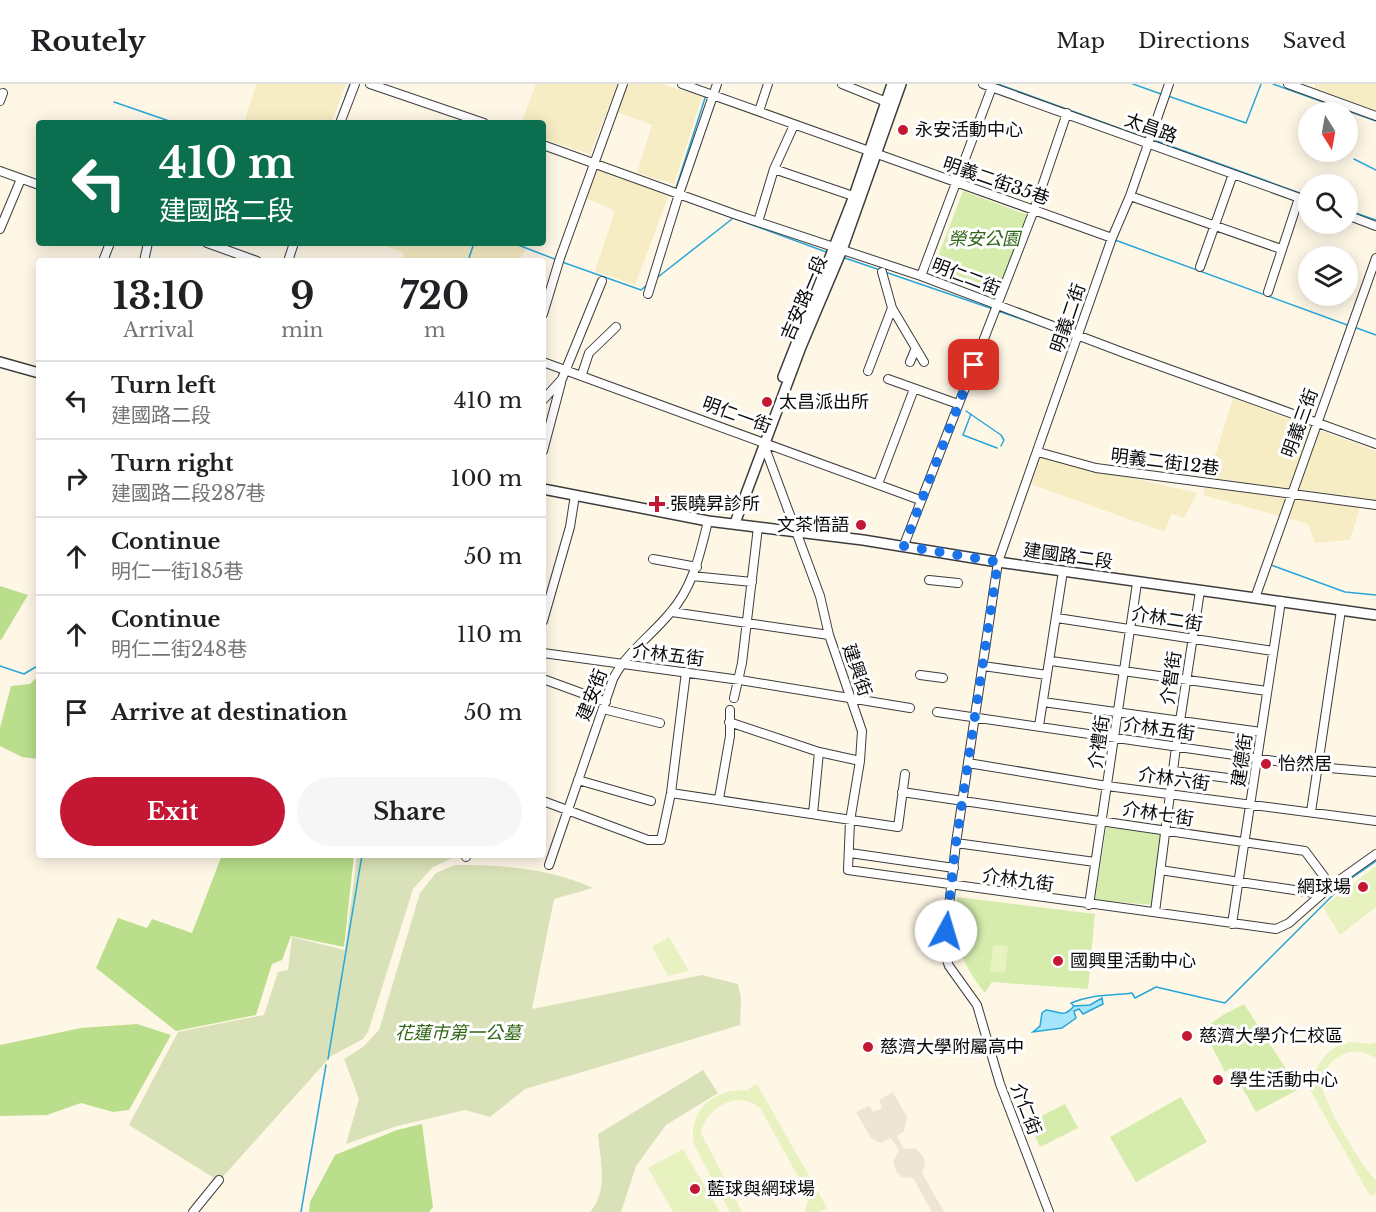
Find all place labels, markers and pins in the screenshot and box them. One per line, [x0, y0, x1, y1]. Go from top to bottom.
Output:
place label: 永安活動中心 [915, 119, 1023, 141]
marker: 永安活動中心 [896, 123, 910, 137]
pin [948, 339, 999, 390]
place label: 太昌派出所 [779, 391, 869, 413]
marker: 太昌派出所 [760, 395, 774, 409]
place label: 張曉昇診所 [670, 493, 760, 515]
marker: 張曉昇診所 [648, 495, 666, 513]
place label: 文茶悟語 [777, 514, 849, 536]
marker: 文茶悟語 [854, 518, 868, 532]
place label: 怡然居 [1278, 753, 1332, 775]
marker: 怡然居 [1259, 757, 1273, 771]
place label: 網球場 [1297, 876, 1351, 898]
marker: 網球場 [1356, 880, 1370, 894]
place label: 國興里活動中心 [1070, 950, 1196, 972]
marker: 國興里活動中心 [1051, 954, 1065, 968]
place label: 慈濟大學介仁校區 [1199, 1025, 1343, 1047]
marker: 慈濟大學介仁校區 [1180, 1029, 1194, 1043]
place label: 慈濟大學附屬高中 [880, 1036, 1024, 1058]
marker: 慈濟大學附屬高中 [861, 1040, 875, 1054]
place label: 學生活動中心 [1230, 1069, 1338, 1091]
marker: 學生活動中心 [1211, 1073, 1225, 1087]
place label: 藍球與網球場 [707, 1178, 815, 1200]
marker: 藍球與網球場 [688, 1182, 702, 1196]

